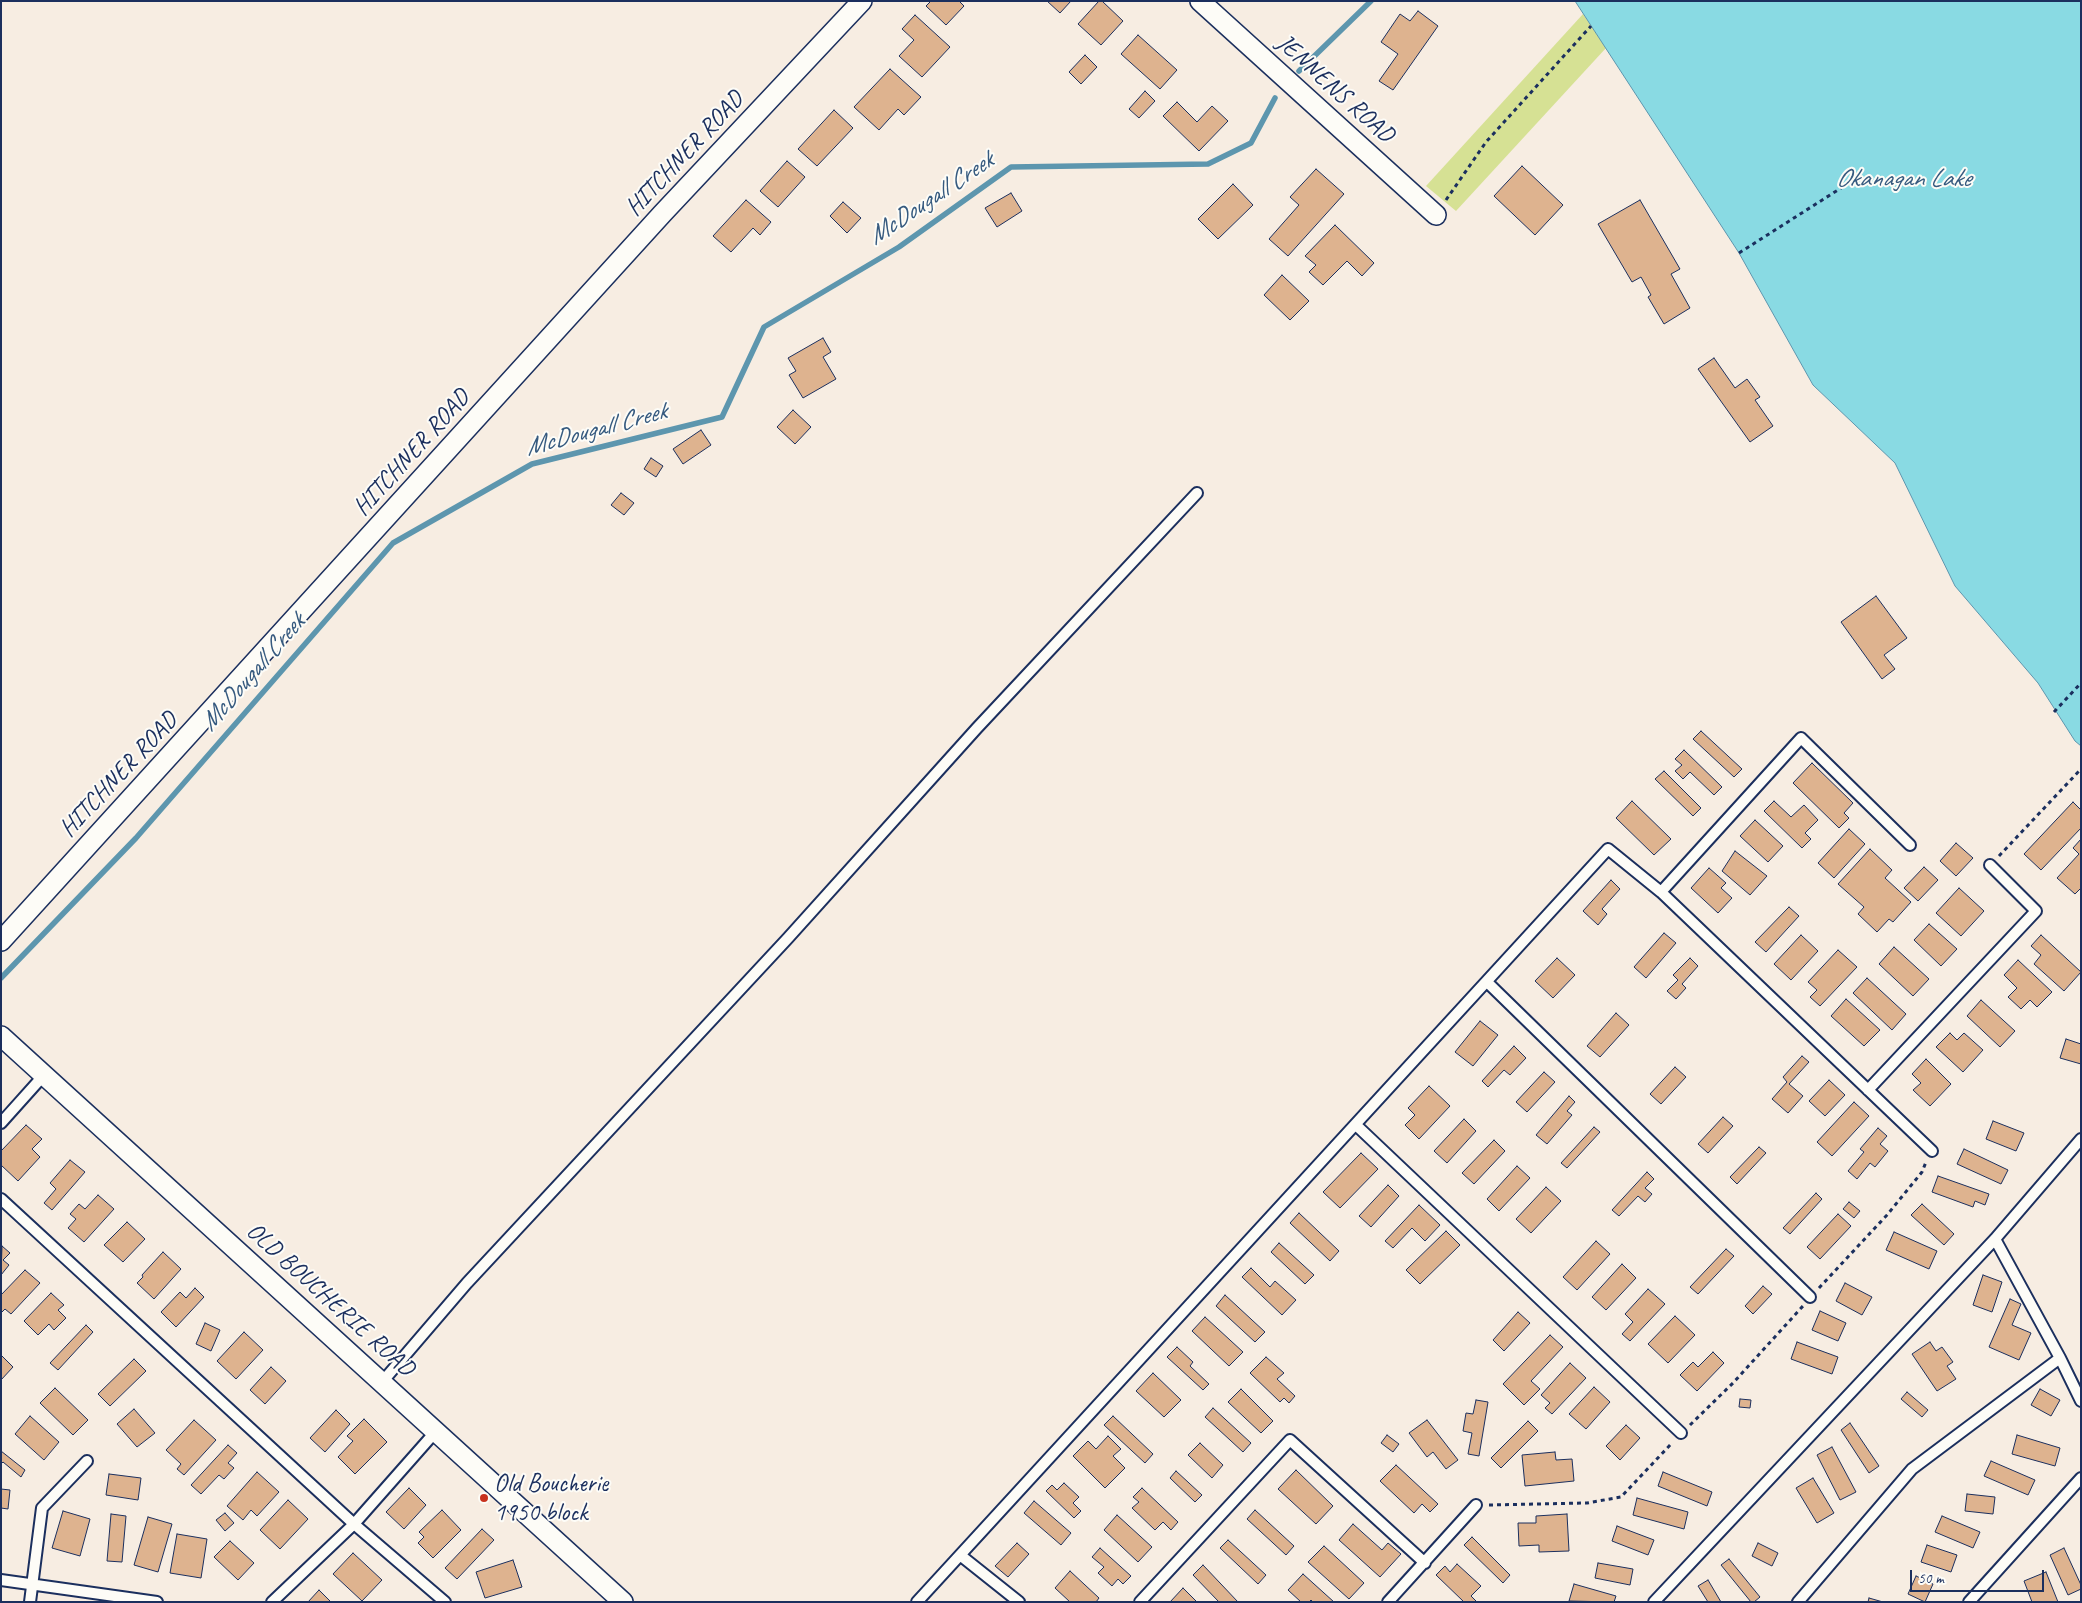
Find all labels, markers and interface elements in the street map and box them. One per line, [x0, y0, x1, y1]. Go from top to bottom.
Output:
street label: JENNENS ROAD [1270, 28, 1400, 150]
street label: HITCHNER ROAD [619, 85, 751, 223]
water label: McDougall Creek [862, 146, 1000, 252]
water label: Okanagan Lake [1836, 163, 1970, 195]
street label: HITCHNER ROAD [347, 383, 477, 523]
water label: McDougall Creek [522, 396, 670, 464]
water label: McDougall Creek [194, 608, 312, 738]
street label: HITCHNER ROAD [53, 706, 185, 844]
street label: OLD BOUCHERIE ROAD [240, 1216, 420, 1384]
place label: Old Boucherie 1950 block [494, 1469, 608, 1528]
marker: Old Boucherie 1950 block [478, 1492, 490, 1504]
scale bar [1912, 1560, 2046, 1592]
text: 50 m [1918, 1569, 1944, 1588]

